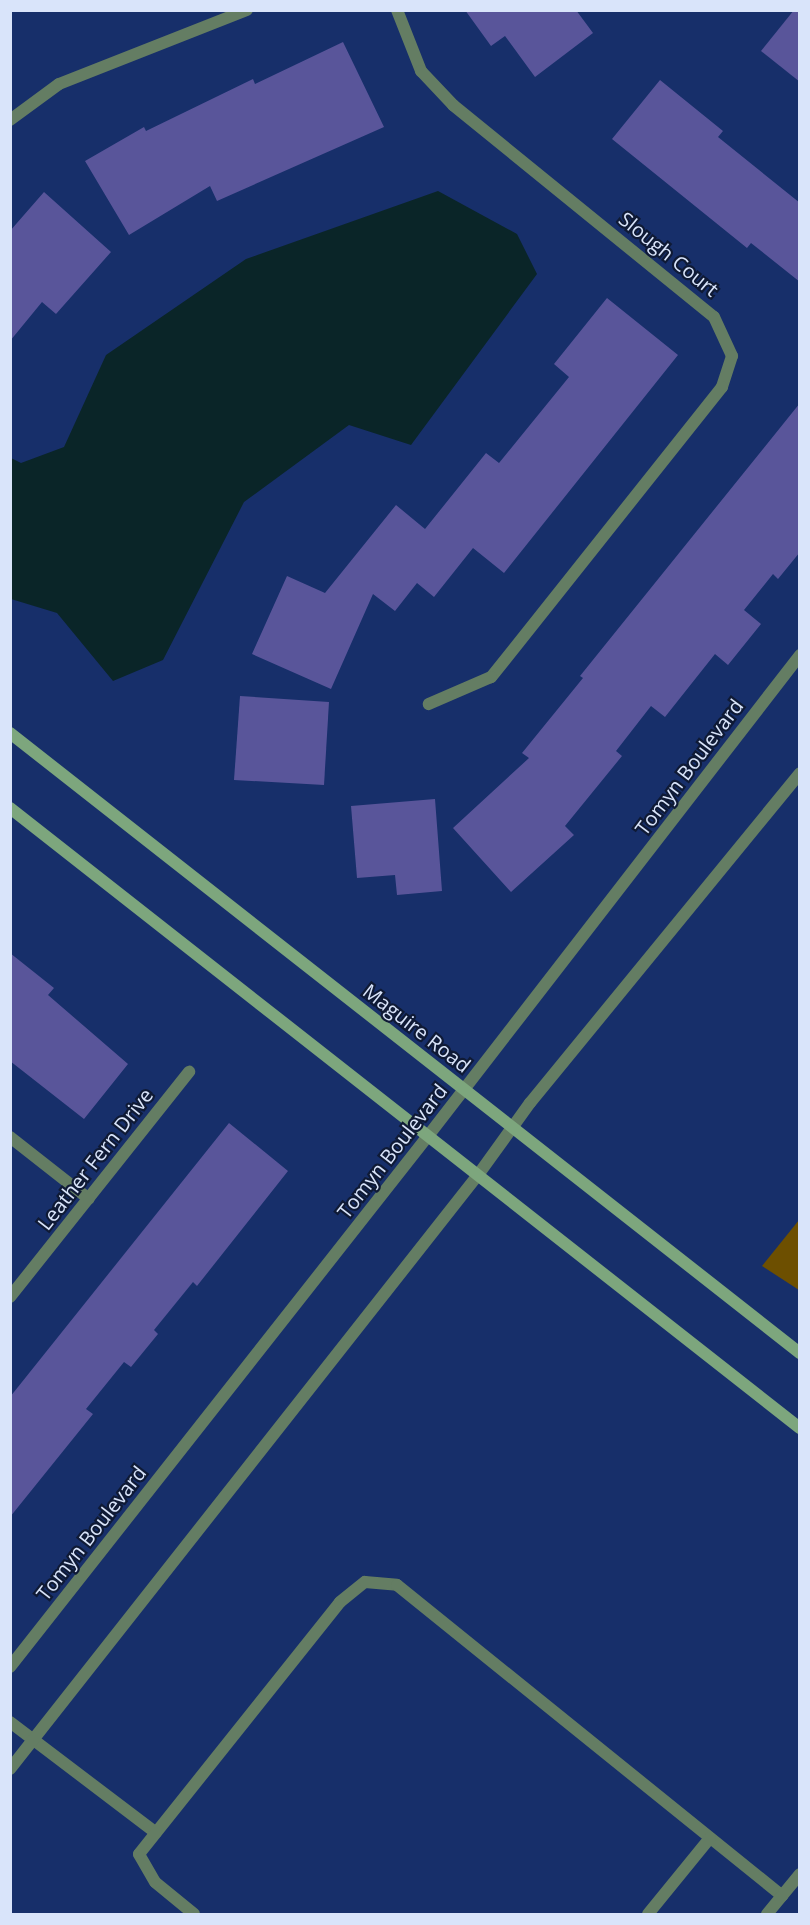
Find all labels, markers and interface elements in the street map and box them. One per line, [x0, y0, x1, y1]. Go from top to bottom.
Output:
street label: Slough Court [614, 207, 724, 301]
street label: Tomyn Boulevard [630, 694, 748, 840]
street label: Maguire Road [359, 979, 475, 1077]
street label: Tomyn Boulevard [332, 1079, 452, 1223]
street label: Leather Fern Drive [32, 1083, 158, 1235]
street label: Tomyn Boulevard [31, 1461, 151, 1605]

